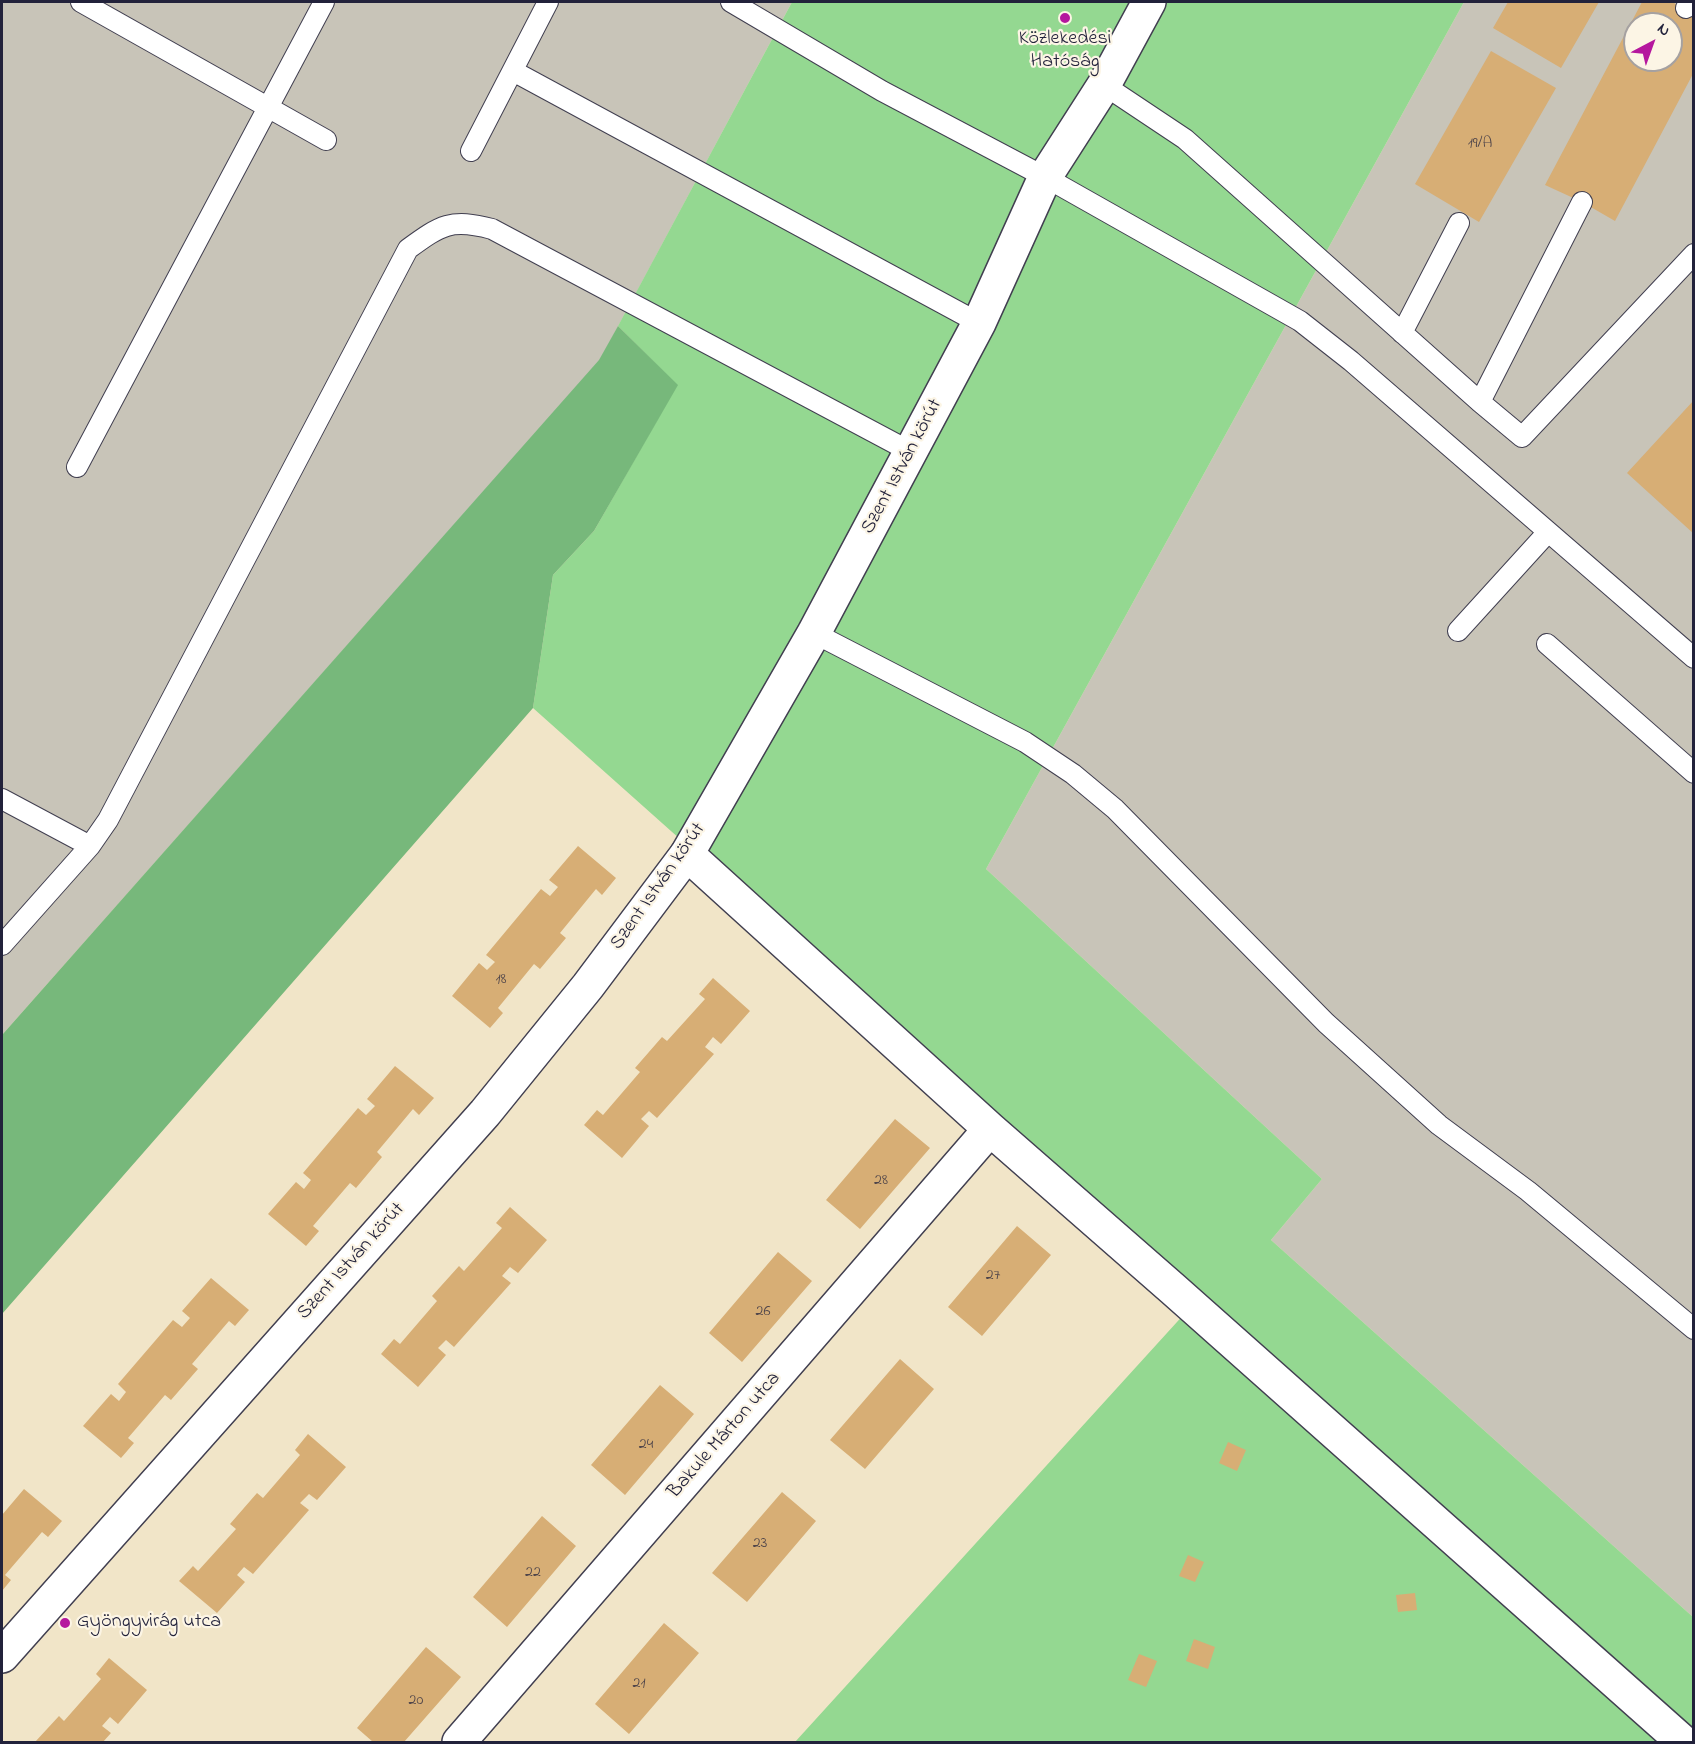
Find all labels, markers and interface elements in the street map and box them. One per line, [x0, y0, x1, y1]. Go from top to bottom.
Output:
marker: Közlekedési Hatóság [1058, 11, 1072, 25]
north arrow [1623, 12, 1683, 72]
text: N [1652, 17, 1675, 43]
place label: Közlekedési Hatóság [1019, 28, 1111, 75]
house number: 19/A [1468, 134, 1492, 154]
street label: Szent István körút [857, 395, 949, 539]
street label: Szent István körút [606, 819, 712, 955]
house number: 18 [495, 970, 507, 990]
house number: 28 [874, 1171, 888, 1191]
street label: Szent István körút [293, 1198, 411, 1326]
house number: 27 [986, 1266, 1000, 1286]
house number: 26 [756, 1302, 770, 1322]
street label: Bakule Márton utca [663, 1368, 787, 1504]
house number: 24 [639, 1435, 653, 1455]
house number: 23 [753, 1534, 767, 1554]
house number: 22 [525, 1563, 541, 1583]
place label: Gyöngyvirág utca [77, 1611, 221, 1635]
marker: Gyöngyvirág utca [58, 1616, 72, 1630]
house number: 21 [632, 1674, 646, 1694]
house number: 20 [409, 1691, 423, 1711]

